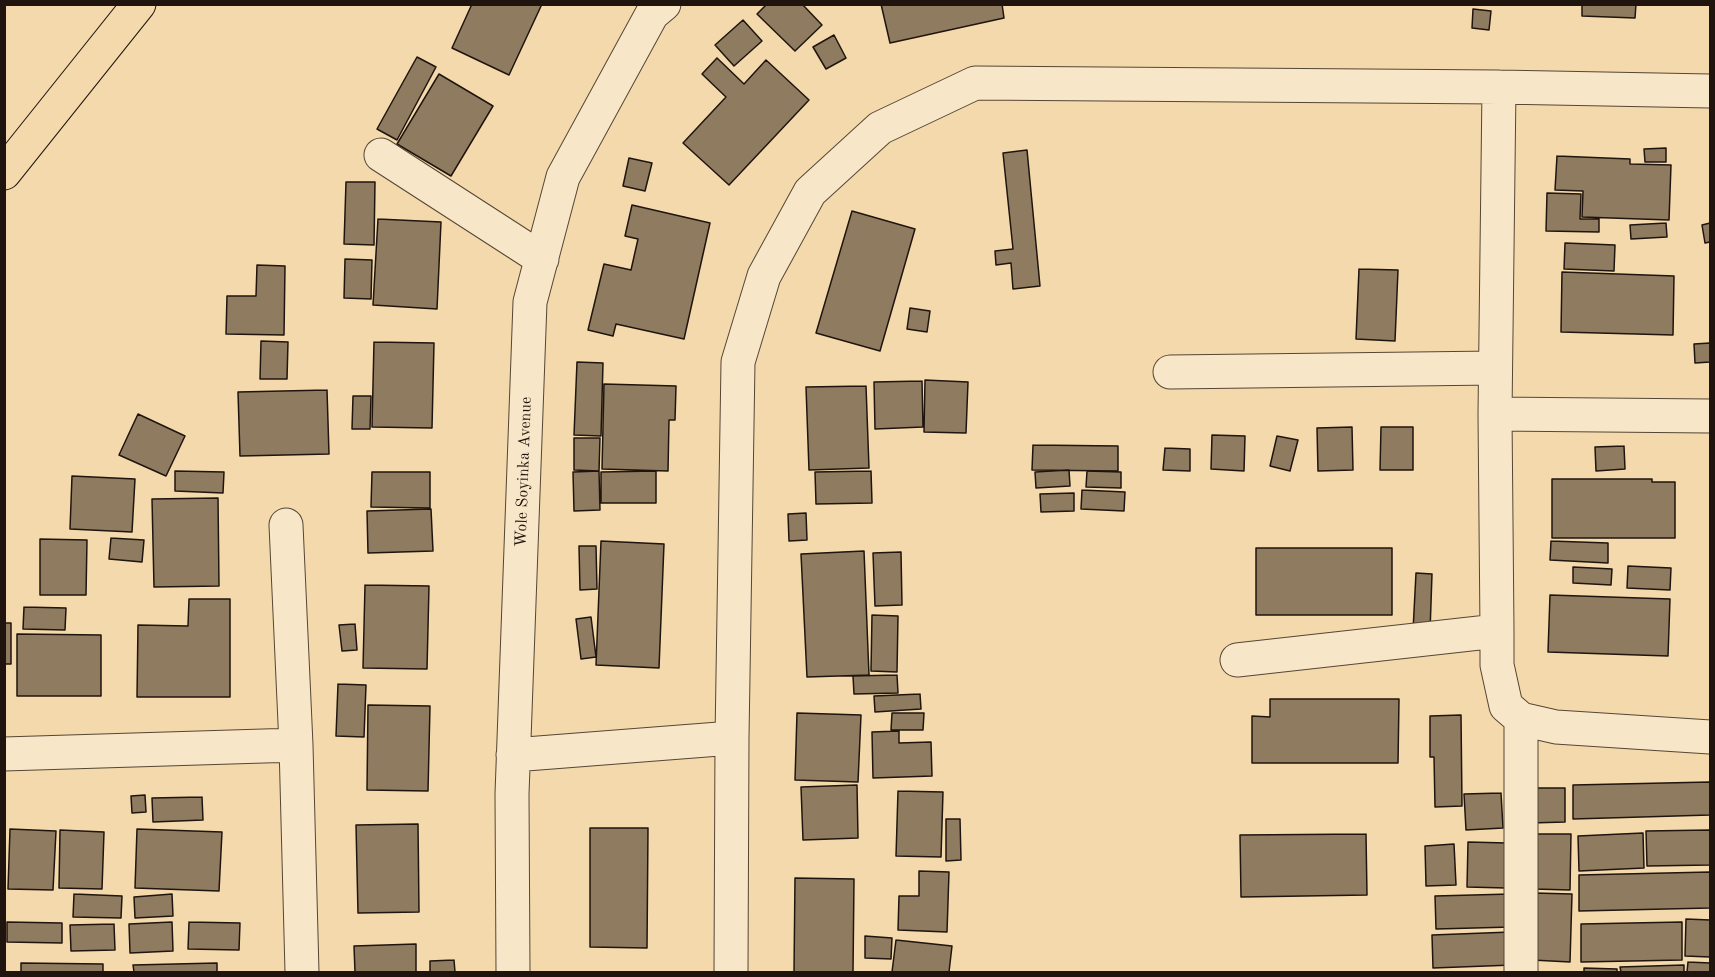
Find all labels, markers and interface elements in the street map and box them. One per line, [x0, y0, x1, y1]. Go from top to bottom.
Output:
street label: Wole Soyinka Avenue [512, 396, 536, 548]

